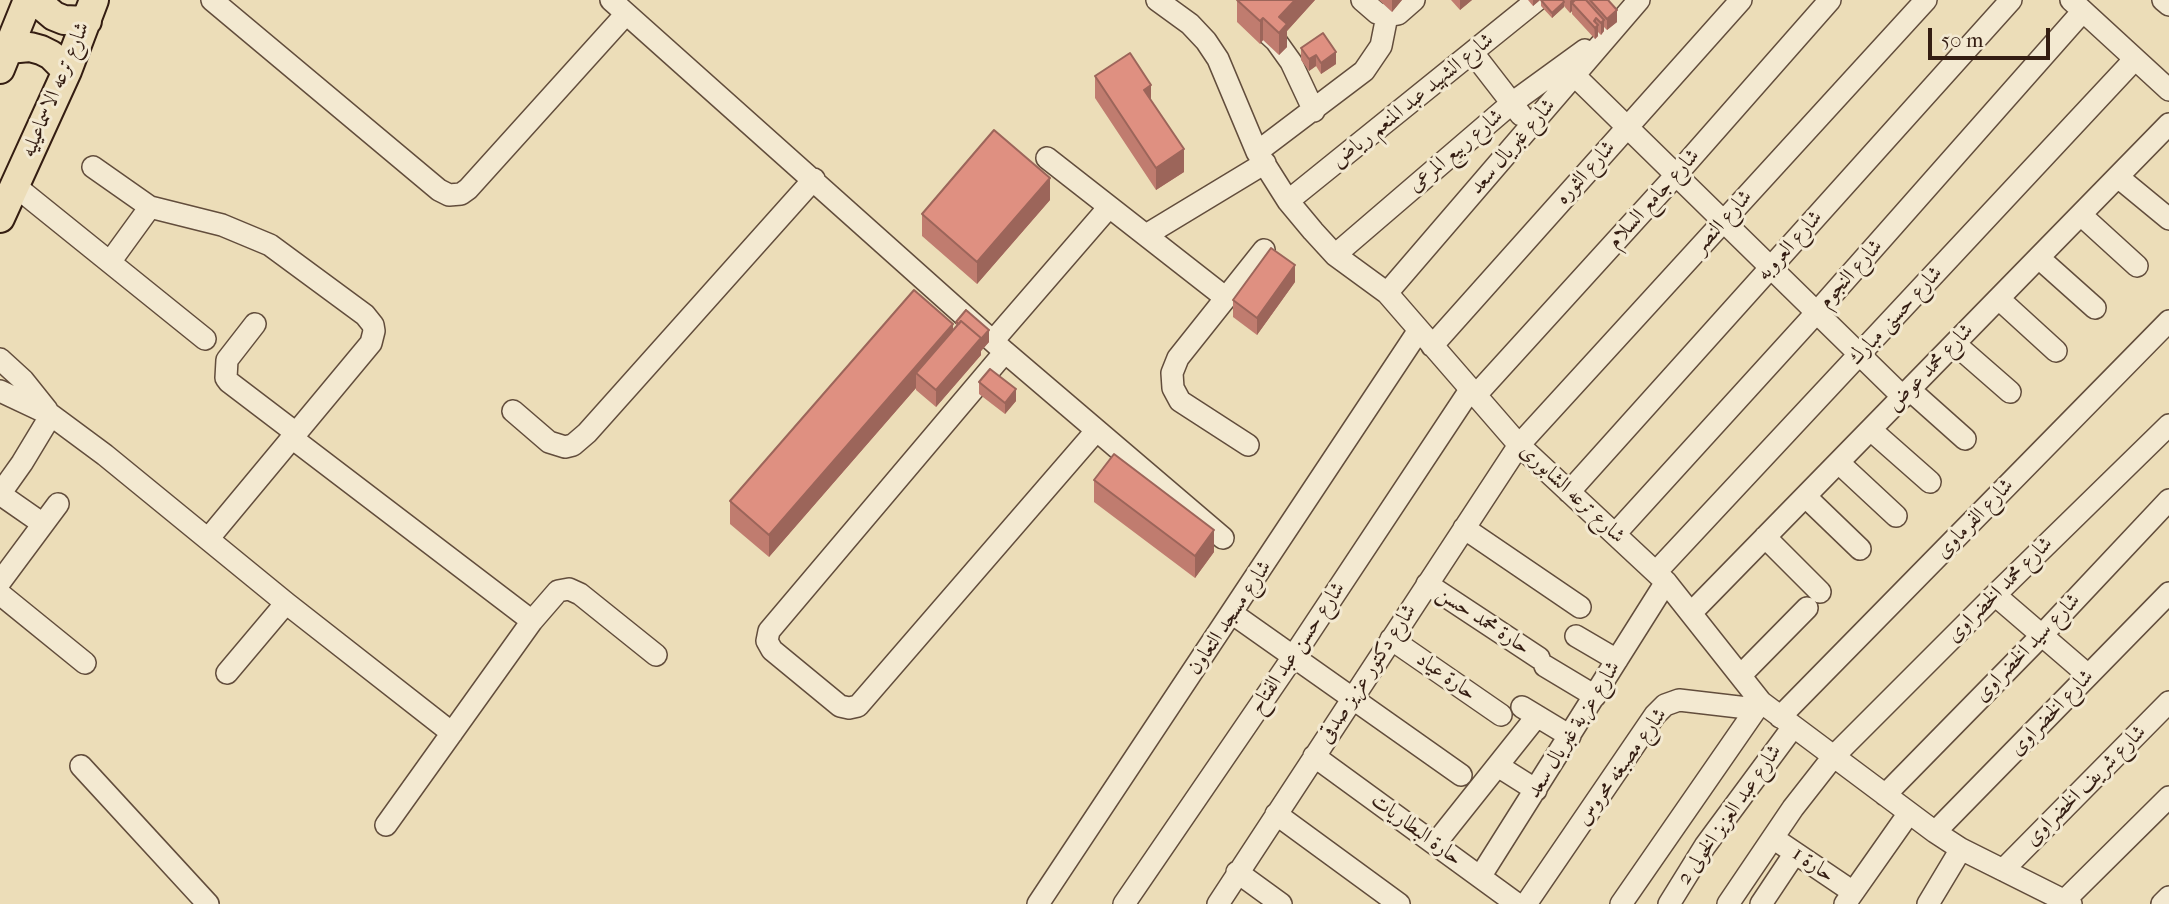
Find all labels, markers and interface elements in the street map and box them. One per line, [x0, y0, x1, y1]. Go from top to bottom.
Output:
scale bar [1931, 14, 2054, 58]
street label: شارع ترعه الاسماعيليه [16, 19, 96, 161]
street label: شارع الشهيد عبد المنعم رياض [1327, 28, 1499, 174]
text: 50 m [1941, 28, 1984, 52]
street label: شارع غبريال سعد [1465, 94, 1561, 200]
street label: شارع ربيع المرعى [1403, 104, 1509, 198]
street label: شارع الثوره [1551, 136, 1621, 210]
street label: شارع جامع السلام [1603, 144, 1705, 254]
street label: شارع النصر [1688, 185, 1758, 259]
street label: شارع العروبه [1752, 206, 1828, 286]
street label: شارع النجوم [1814, 234, 1888, 314]
street label: شارع حسنى مبارك [1844, 261, 1948, 371]
street label: شارع محمد عوض [1883, 318, 1979, 418]
street label: شارع ترعه الشابورى [1514, 439, 1630, 549]
street label: شارع الفرماوى [1931, 474, 2019, 564]
street label: شارع محمد الخضراوى [1942, 532, 2058, 648]
street label: شارع مسجد التعاون [1182, 556, 1278, 680]
street label: شارع حسن عبد الفتاح [1245, 577, 1351, 719]
street label: حارة محمد حسن [1431, 581, 1535, 661]
street label: شارع سيد الخضراوى [1970, 588, 2086, 708]
street label: شارع دكتور عزيز صدقى [1314, 600, 1422, 748]
street label: حارة عياد [1411, 647, 1481, 707]
street label: شارع عزبة غبريال سعد [1522, 657, 1626, 803]
street label: شارع الخضراوى [2005, 665, 2099, 761]
street label: شارع مصبغه محروس [1571, 703, 1673, 831]
street label: شارع شريف الخضراوى [2020, 720, 2152, 852]
street label: شارع عبد العزيز الخولى 2 [1672, 740, 1788, 890]
street label: حارة البطاريات [1365, 788, 1467, 872]
street label: حارة 1 [1787, 842, 1839, 888]

